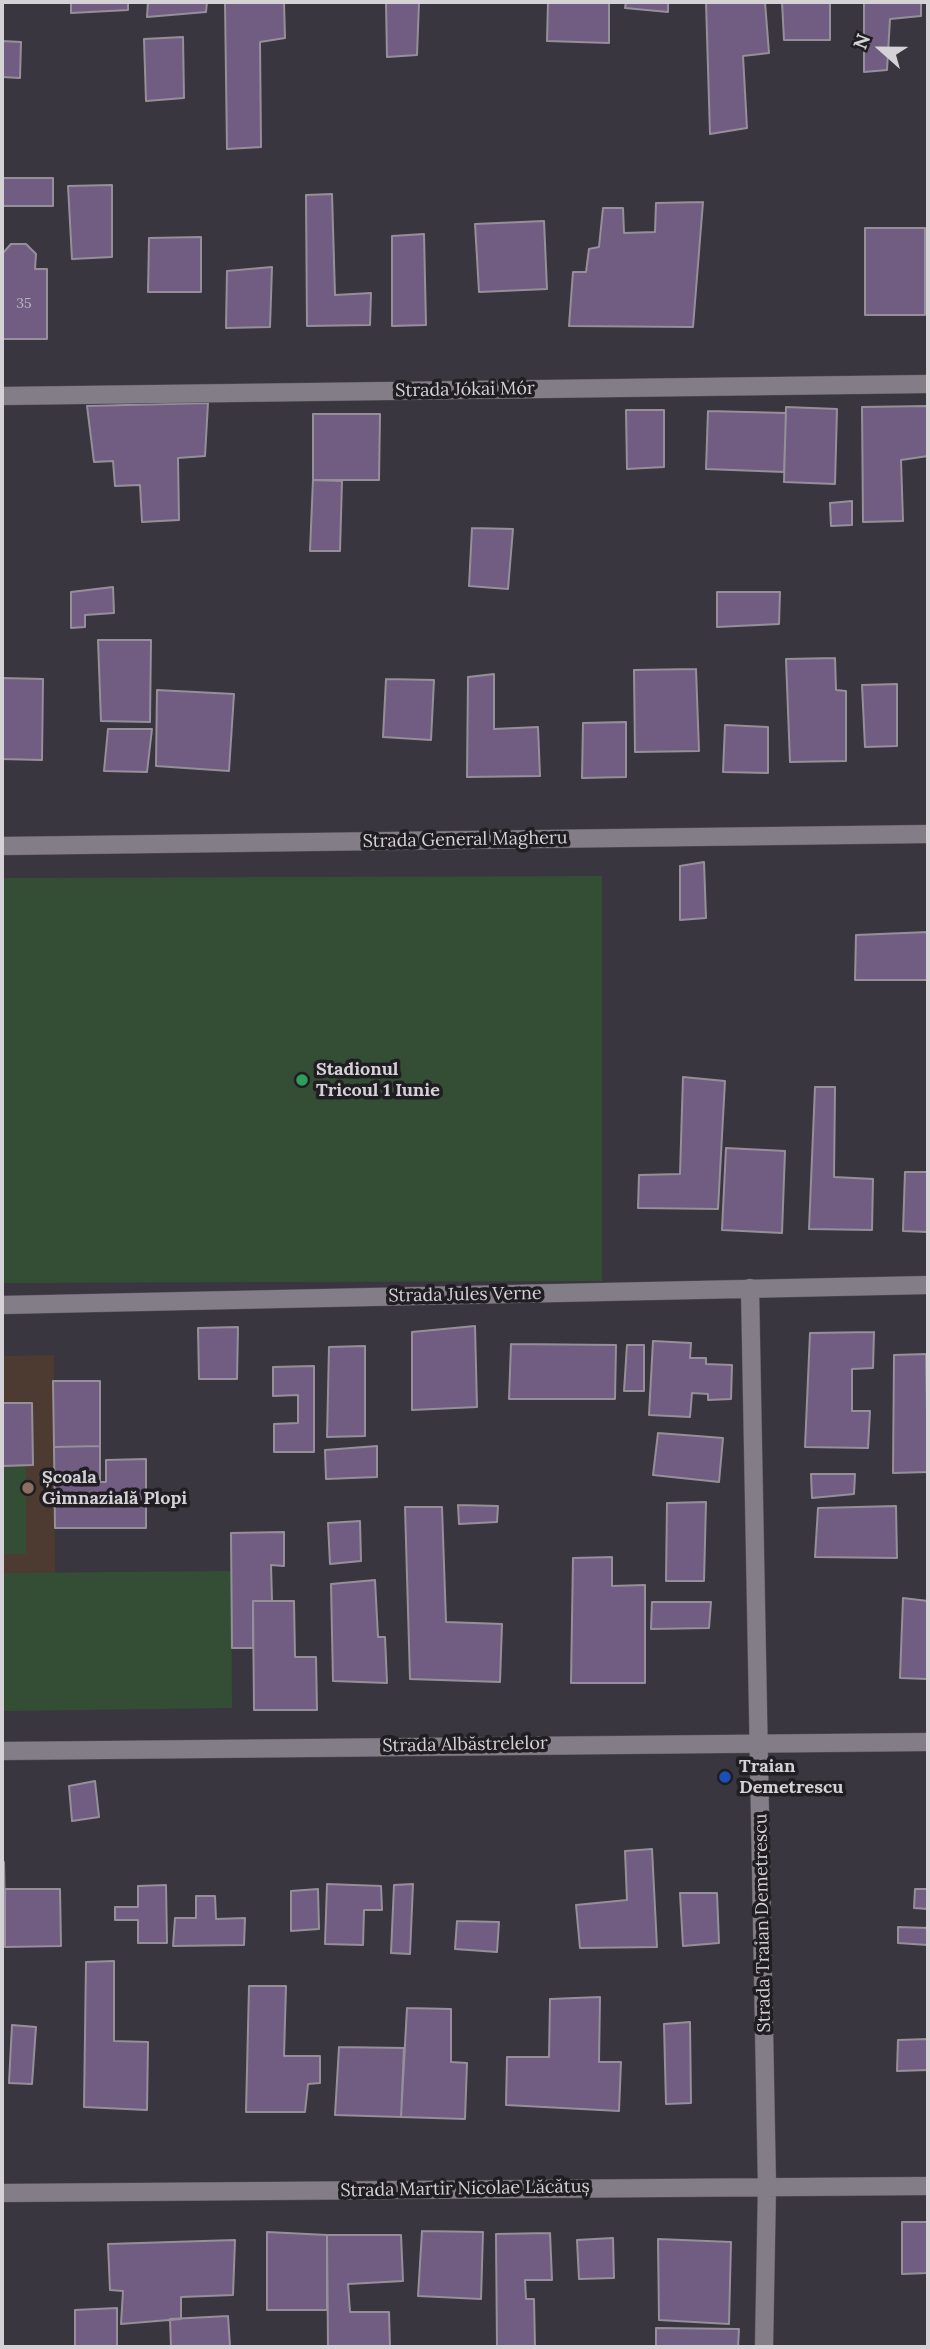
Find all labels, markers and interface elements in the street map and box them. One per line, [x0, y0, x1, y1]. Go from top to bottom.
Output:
north arrow [846, 14, 916, 84]
text: N [848, 30, 875, 53]
house number: 35 [16, 296, 32, 312]
street label: Strada Jókai Mór [395, 378, 535, 402]
street label: Strada General Magheru [362, 827, 568, 853]
place label: Stadionul Tricoul 1 Iunie [316, 1059, 440, 1102]
marker: Stadionul Tricoul 1 Iunie [294, 1072, 310, 1088]
street label: Strada Jules Verne [388, 1283, 542, 1307]
place label: Școala Gimnazială Plopi [42, 1467, 187, 1510]
marker: Școala Gimnazială Plopi [20, 1480, 36, 1496]
street label: Strada Albăstrelelor [382, 1733, 548, 1757]
place label: Traian Demetrescu [739, 1756, 843, 1798]
marker: Traian Demetrescu [717, 1769, 733, 1785]
street label: Strada Traian Demetrescu [750, 1813, 776, 2033]
street label: Strada Martir Nicolae Lăcătuș [340, 2176, 590, 2202]

